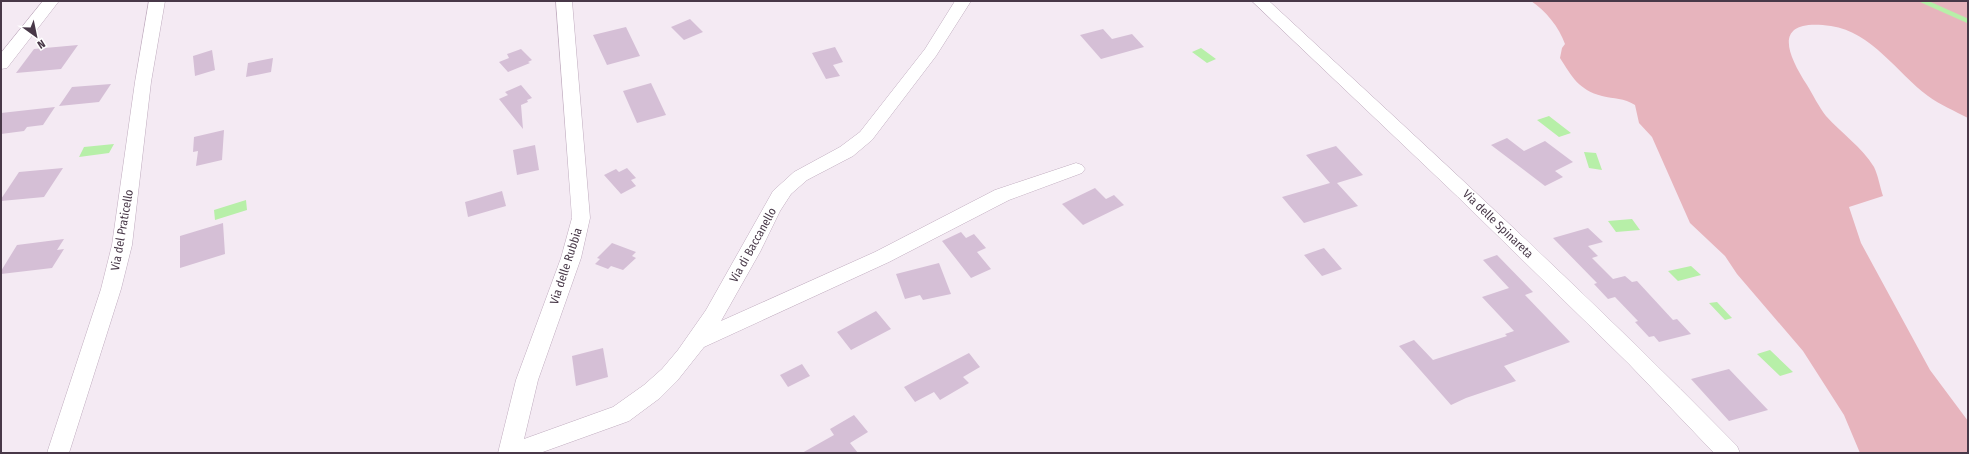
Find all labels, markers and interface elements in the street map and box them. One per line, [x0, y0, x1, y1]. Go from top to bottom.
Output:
north arrow [16, 16, 56, 56]
text: N [35, 37, 47, 51]
street label: Via delle Spinareta [1460, 187, 1536, 261]
street label: Via del Praticello [108, 188, 136, 272]
street label: Via di Baccanello [727, 205, 779, 285]
street label: Via delle Rubbia [547, 226, 585, 306]

